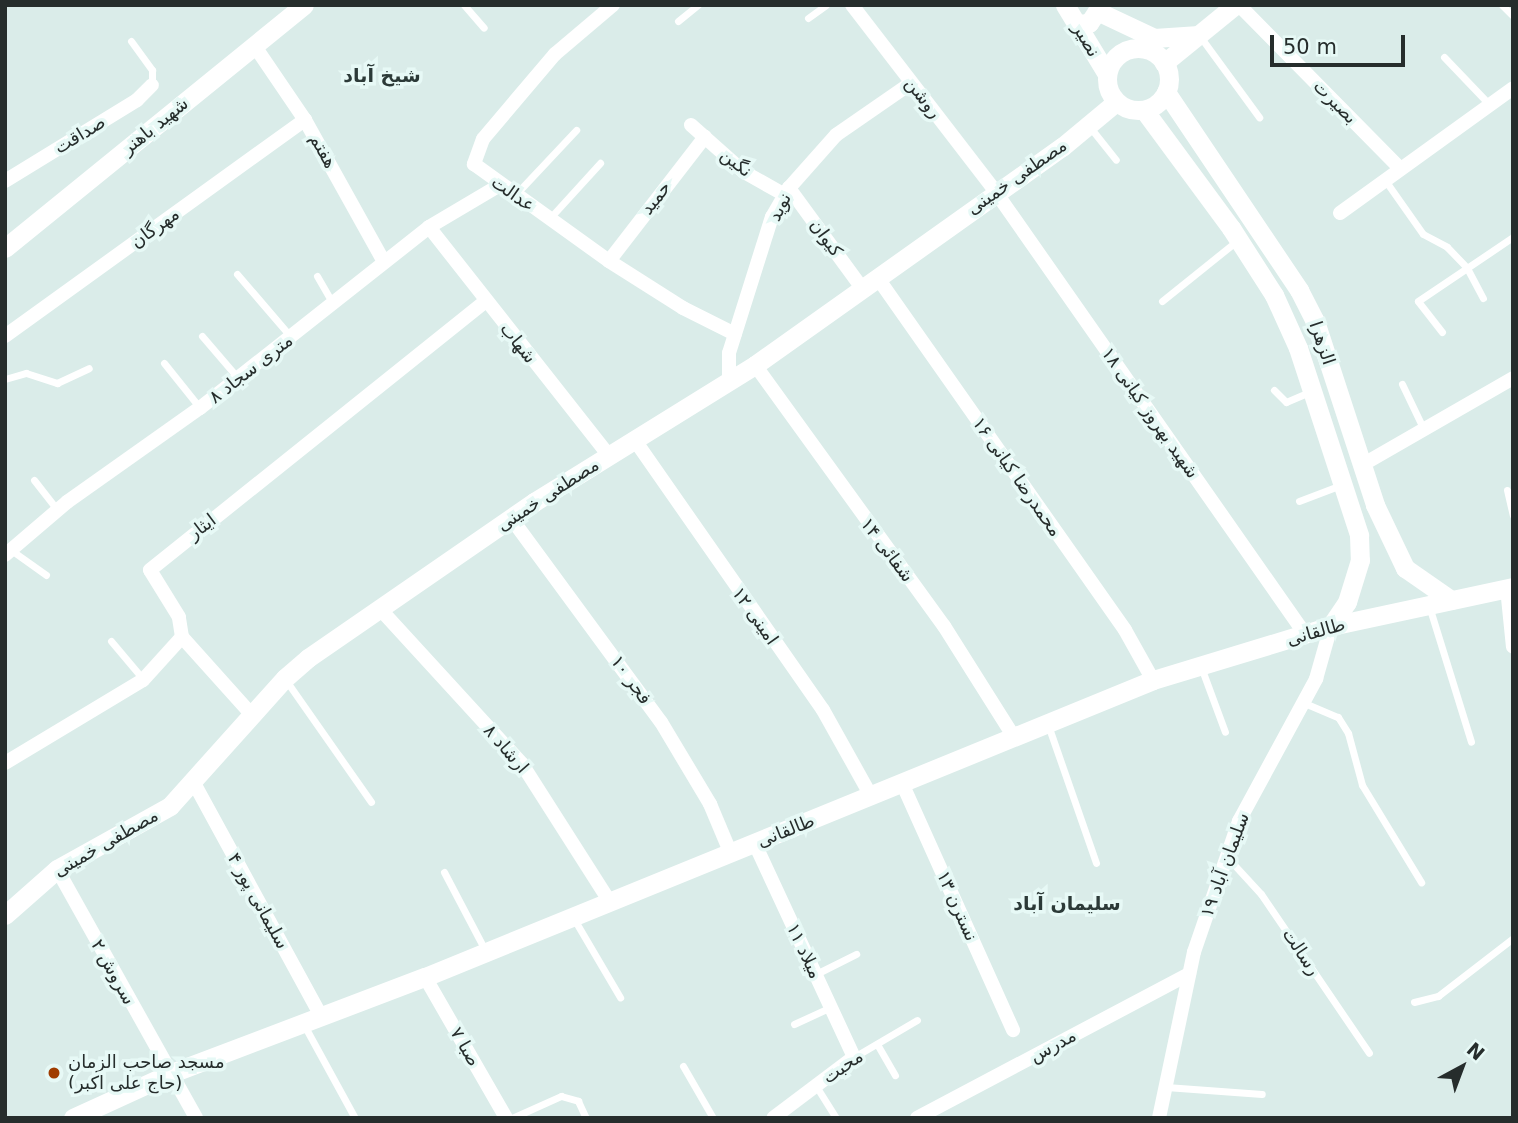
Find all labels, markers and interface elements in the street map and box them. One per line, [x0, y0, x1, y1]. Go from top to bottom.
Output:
street label: نصیر [1067, 19, 1105, 61]
scale bar [1273, 21, 1408, 65]
text: 50 m [1283, 35, 1337, 59]
district label: شیخ آباد [343, 65, 421, 87]
street label: روشن [900, 73, 946, 123]
street label: بصیرت [1309, 76, 1361, 128]
street label: شهید باهنر [117, 93, 193, 159]
street label: صداقت [50, 111, 110, 159]
street label: هفتم [305, 130, 341, 172]
street label: مصطفی خمینی [963, 135, 1071, 219]
street label: نگین [716, 144, 756, 182]
street label: عدالت [487, 171, 539, 217]
street label: حمید [636, 177, 676, 219]
street label: نوید [764, 189, 796, 225]
street label: مهرگان [126, 203, 184, 253]
street label: کیوان [805, 215, 847, 261]
street label: شهاب [495, 318, 541, 368]
street label: الزهرا [1304, 318, 1340, 368]
street label: ۸ متری سجاد [205, 330, 297, 408]
street label: شهید بهروز کیانی ۱۸ [1097, 343, 1203, 483]
street label: محمدرضا کیانی ۱۶ [968, 413, 1066, 541]
street label: مصطفی خمینی [493, 454, 603, 536]
street label: ایثار [184, 509, 220, 545]
street label: شفائی ۱۴ [856, 514, 918, 586]
street label: امینی ۱۲ [727, 583, 783, 649]
street label: طالقانی [1284, 613, 1348, 651]
street label: فجر ۱۰ [606, 651, 656, 709]
street label: ارشاد ۸ [479, 720, 533, 778]
street label: مصطفی خمینی [50, 804, 162, 882]
street label: طالقانی [754, 810, 818, 852]
street label: سلیمان آباد ۱۹ [1196, 810, 1254, 920]
street label: سلیمانی پور ۴ [223, 849, 293, 953]
street label: نسترن ۱۳ [932, 867, 982, 945]
district label: سلیمان آباد [1013, 893, 1121, 915]
street label: میلاد ۱۱ [782, 920, 826, 982]
street label: رسالت [1277, 924, 1325, 980]
street label: سروش ۲ [86, 936, 140, 1008]
street label: صبا ۷ [445, 1024, 485, 1070]
street label: مدرس [1026, 1025, 1080, 1067]
north arrow [1427, 1032, 1497, 1102]
text: N [1463, 1038, 1489, 1065]
street label: محبت [819, 1045, 867, 1089]
place label: مسجد صاحب الزمان (حاج علی اکبر) [68, 1052, 225, 1094]
marker: مسجد صاحب الزمان (حاج علی اکبر) [46, 1065, 62, 1081]

